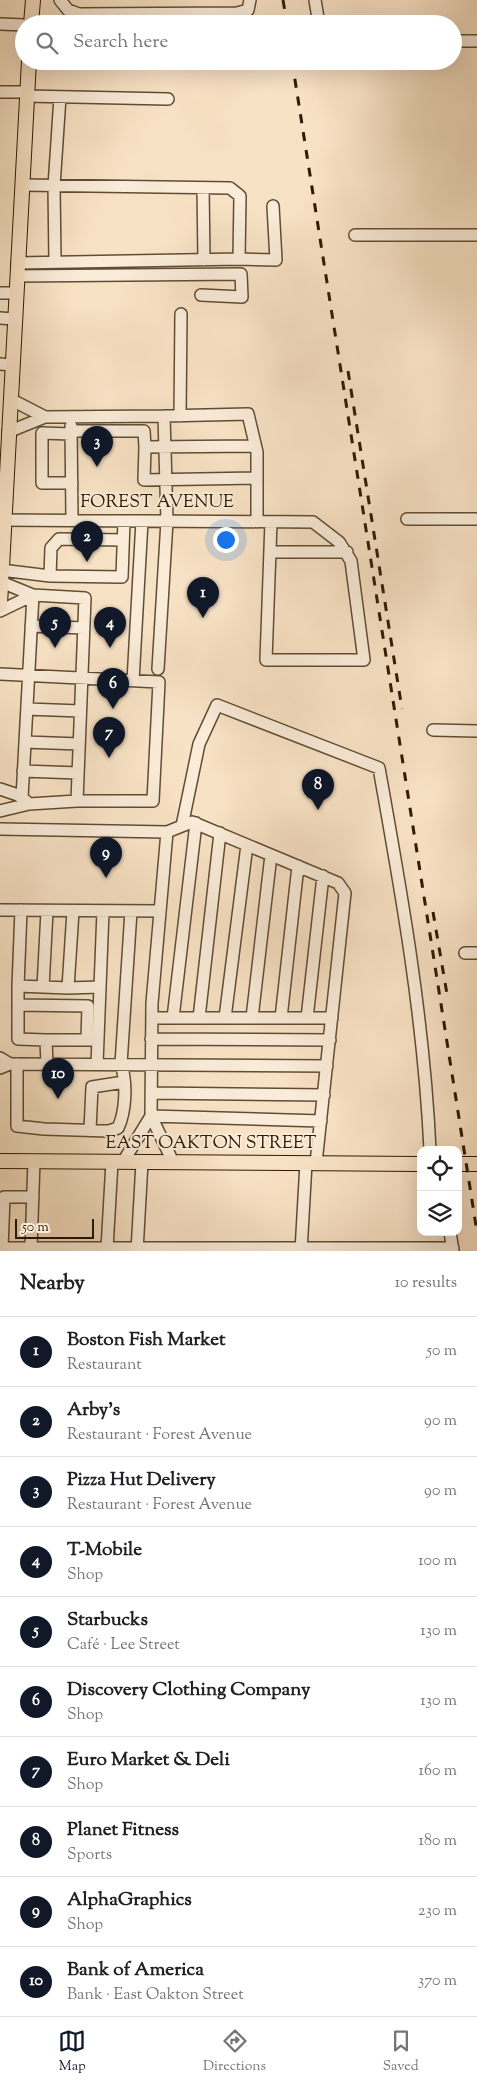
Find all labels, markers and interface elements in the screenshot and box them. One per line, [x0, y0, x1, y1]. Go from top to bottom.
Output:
search box [15, 15, 462, 70]
icon: search [33, 29, 61, 57]
text: Search here [73, 29, 168, 56]
pin: 3 [81, 426, 113, 467]
street label: FOREST AVENUE [80, 490, 234, 516]
pin: 2 [71, 521, 103, 562]
your location [213, 527, 239, 553]
pin: 1 [187, 577, 219, 618]
pin: 5 [39, 607, 71, 648]
pin: 4 [94, 607, 126, 648]
pin: 6 [97, 668, 129, 709]
pin: 7 [93, 717, 125, 758]
pin: 8 [302, 769, 334, 810]
pin: 9 [90, 837, 122, 878]
pin: 10 [42, 1058, 74, 1099]
street label: EAST OAKTON STREET [106, 1131, 317, 1157]
map controls [417, 1146, 462, 1236]
button: locate [417, 1146, 462, 1191]
button: layers [417, 1191, 462, 1236]
scale bar [15, 1216, 94, 1239]
text: 50 m [22, 1218, 49, 1238]
text: Nearby [20, 1269, 85, 1299]
text: 10 results [395, 1272, 457, 1295]
text: Boston Fish Market [67, 1327, 226, 1354]
text: 1 [33, 1340, 39, 1363]
text: 50 m [426, 1340, 457, 1363]
text: Restaurant [67, 1354, 142, 1377]
text: Arby's [67, 1397, 120, 1424]
text: 2 [32, 1410, 40, 1433]
text: 90 m [424, 1410, 457, 1433]
text: Restaurant · Forest Avenue [67, 1424, 252, 1447]
text: Pizza Hut Delivery [67, 1467, 216, 1494]
text: 3 [33, 1480, 39, 1503]
text: 90 m [424, 1480, 457, 1503]
text: Restaurant · Forest Avenue [67, 1494, 252, 1517]
text: T-Mobile [67, 1537, 142, 1564]
text: 4 [32, 1550, 40, 1573]
text: 100 m [418, 1550, 457, 1573]
text: Shop [67, 1564, 103, 1587]
text: Starbucks [67, 1607, 148, 1634]
text: 5 [33, 1620, 39, 1643]
text: 130 m [420, 1620, 457, 1643]
text: Café · Lee Street [67, 1634, 180, 1657]
text: Discovery Clothing Company [67, 1677, 311, 1704]
text: 6 [32, 1690, 40, 1713]
text: 130 m [420, 1690, 457, 1713]
text: Shop [67, 1704, 103, 1727]
text: Euro Market & Deli [67, 1747, 230, 1774]
text: 7 [32, 1760, 40, 1783]
text: 160 m [419, 1760, 457, 1783]
text: Shop [67, 1774, 103, 1797]
text: Planet Fitness [67, 1817, 179, 1844]
text: 8 [32, 1830, 40, 1853]
text: 180 m [418, 1830, 457, 1853]
text: Sports [67, 1844, 112, 1867]
text: AlphaGraphics [67, 1887, 192, 1914]
text: 9 [32, 1900, 40, 1923]
text: 230 m [418, 1900, 457, 1923]
text: Shop [67, 1914, 103, 1937]
text: Bank of America [67, 1957, 204, 1984]
text: 10 [29, 1970, 43, 1993]
text: 370 m [418, 1970, 457, 1993]
text: Bank · East Oakton Street [67, 1984, 244, 2007]
tab: Map [58, 2027, 86, 2077]
tab: Directions [203, 2027, 266, 2077]
tab: Saved [383, 2027, 419, 2077]

